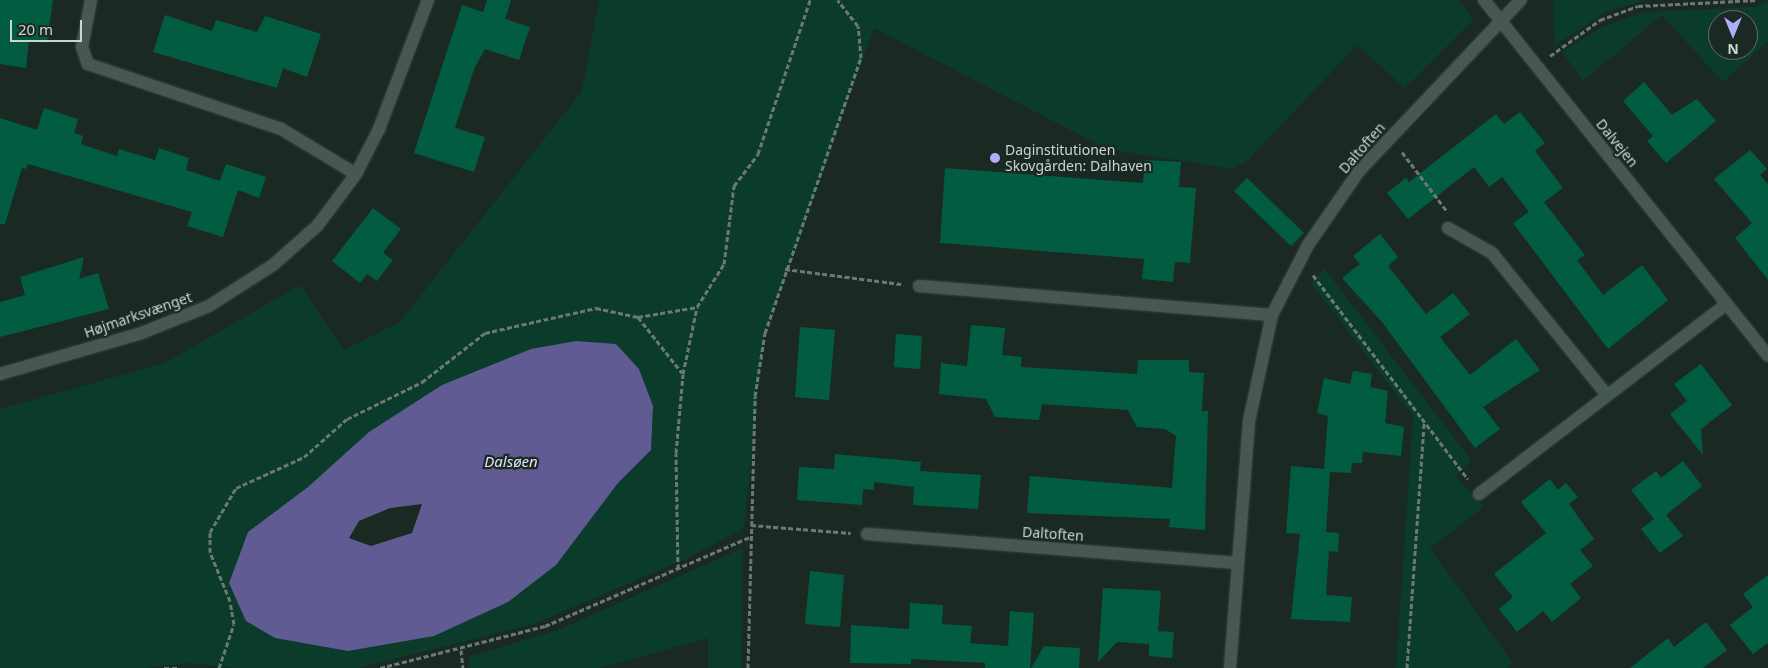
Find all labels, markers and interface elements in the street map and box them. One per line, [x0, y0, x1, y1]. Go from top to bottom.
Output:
scale bar [12, 10, 85, 42]
north arrow [1708, 10, 1758, 60]
text: 20 m [18, 19, 53, 39]
text: N [1727, 40, 1739, 59]
street label: Dalvejen [1593, 116, 1641, 170]
street label: Daltoften [1335, 119, 1389, 177]
place label: Daginstitutionen Skovgården: Dalhaven [1005, 142, 1152, 174]
marker: Daginstitutionen Skovgården: Dalhaven [989, 152, 1001, 164]
street label: Højmarksvænget [82, 289, 194, 341]
water label: Dalsøen [484, 453, 538, 471]
street label: Daltoften [1022, 523, 1084, 545]

